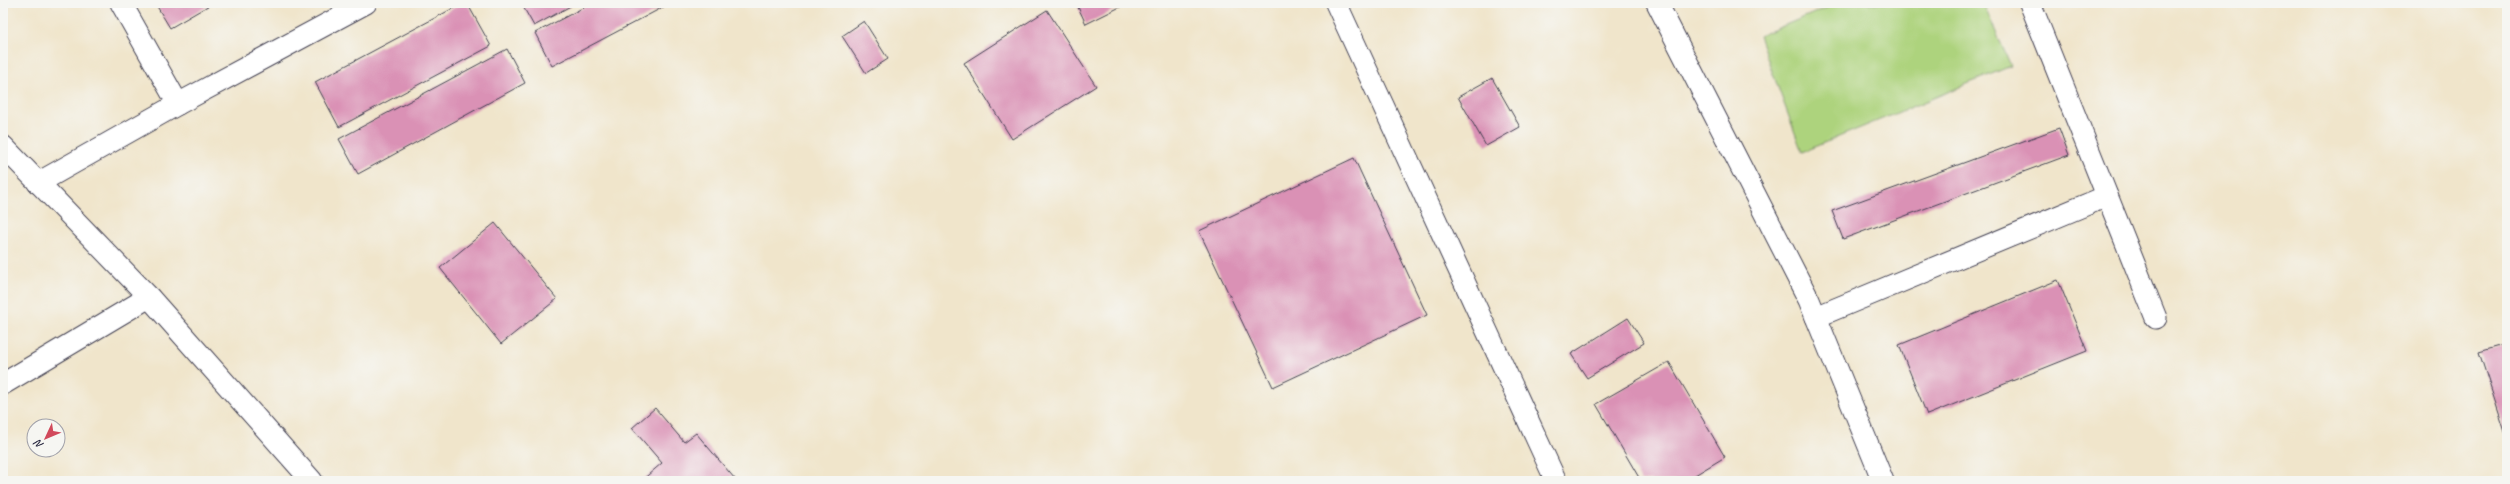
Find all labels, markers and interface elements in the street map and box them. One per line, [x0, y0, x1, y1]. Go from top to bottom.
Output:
north arrow [26, 418, 66, 458]
text: N [30, 436, 46, 452]

